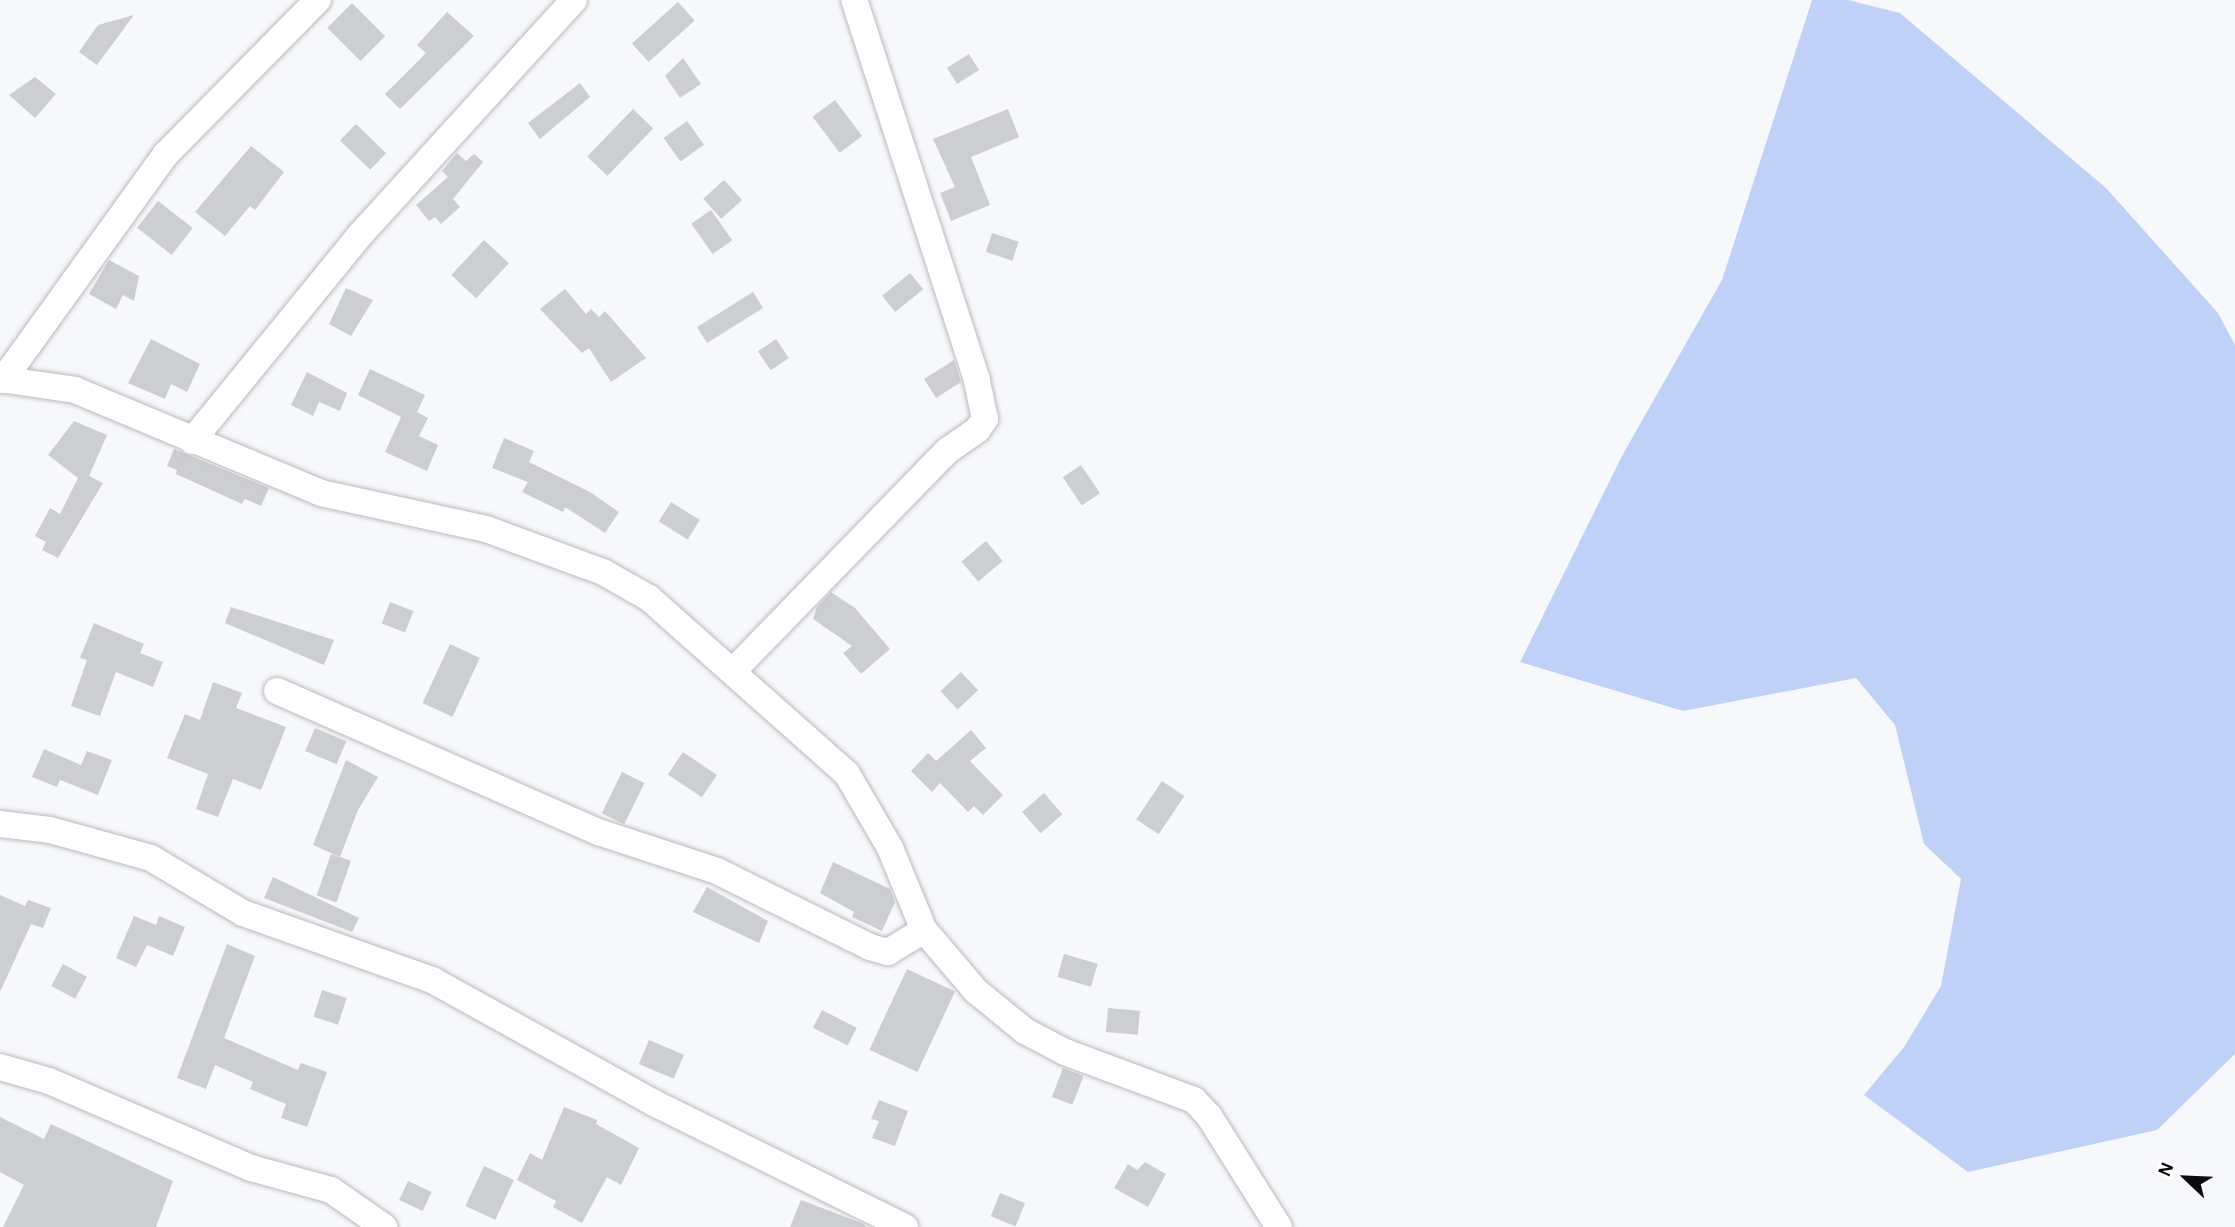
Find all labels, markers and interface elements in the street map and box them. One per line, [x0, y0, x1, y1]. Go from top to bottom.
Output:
north arrow [2151, 1143, 2221, 1213]
text: N [2155, 1160, 2178, 1179]

